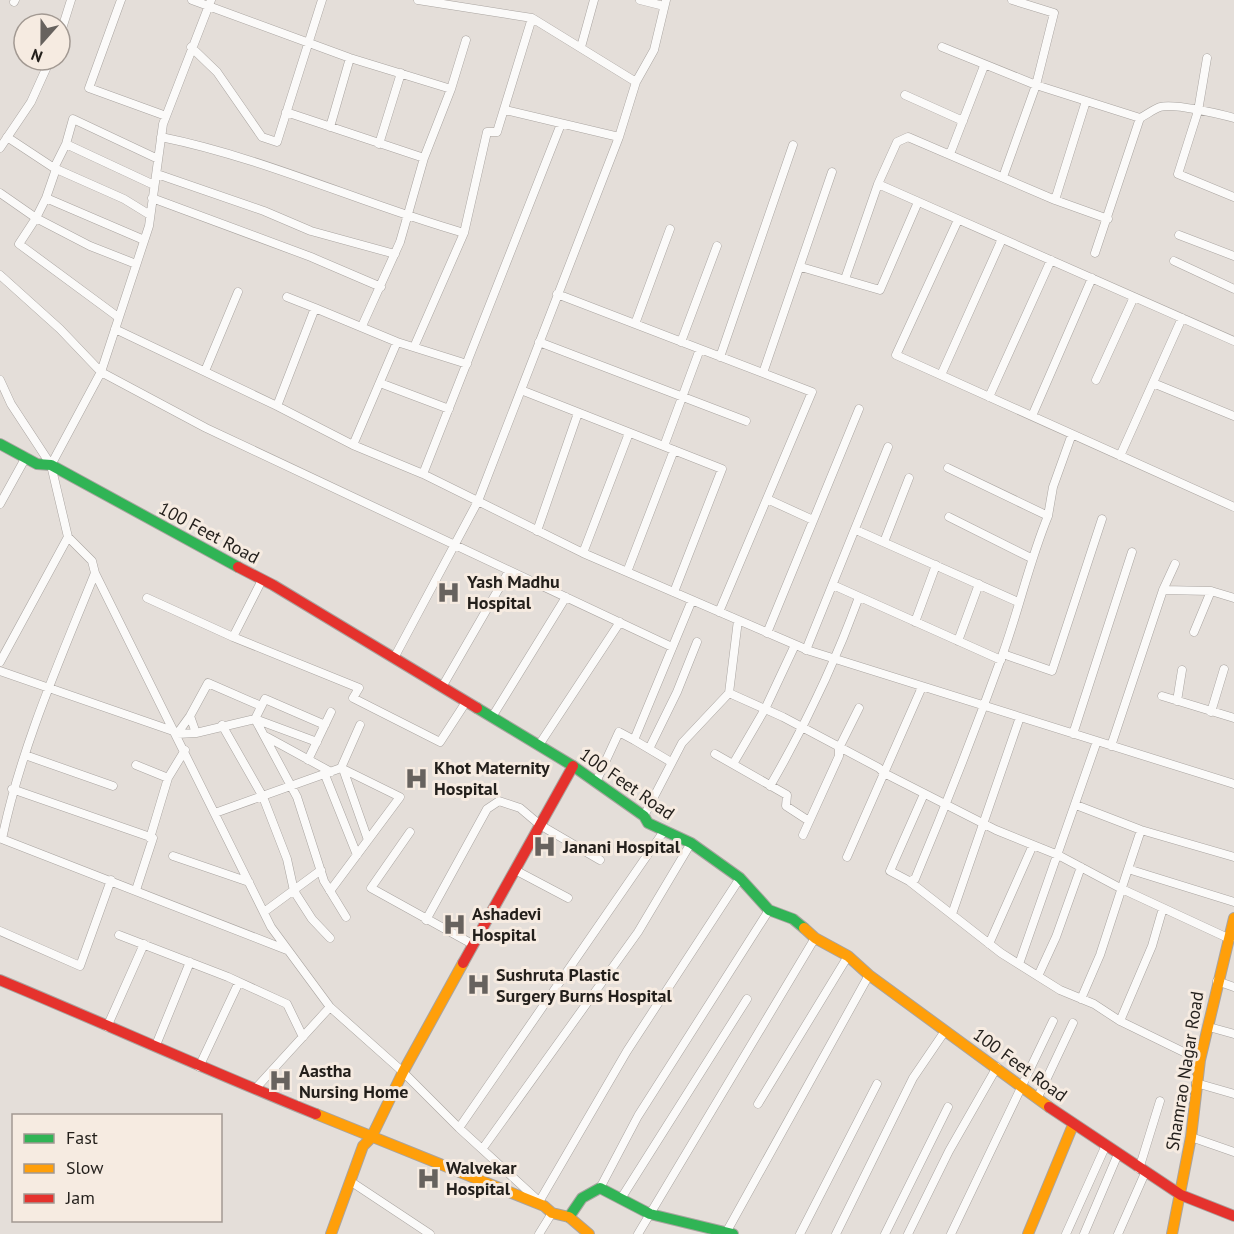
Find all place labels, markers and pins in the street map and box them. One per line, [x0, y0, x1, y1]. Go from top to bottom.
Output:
place label: Yash Madhu Hospital [466, 570, 560, 614]
hospital icon: Yash Madhu Hospital [436, 579, 462, 605]
place label: Khot Maternity Hospital [434, 756, 550, 800]
hospital icon: Khot Maternity Hospital [403, 765, 429, 791]
hospital icon: Janani Hospital [532, 834, 558, 860]
place label: Janani Hospital [562, 835, 681, 858]
place label: Ashadevi Hospital [472, 902, 541, 946]
hospital icon: Ashadevi Hospital [441, 911, 467, 937]
place label: Sushruta Plastic Surgery Burns Hospital [496, 963, 673, 1007]
hospital icon: Sushruta Plastic Surgery Burns Hospital [465, 972, 491, 998]
place label: Aastha Nursing Home [299, 1059, 408, 1103]
hospital icon: Aastha Nursing Home [268, 1068, 294, 1094]
place label: Walvekar Hospital [446, 1156, 517, 1200]
hospital icon: Walvekar Hospital [415, 1165, 441, 1191]

